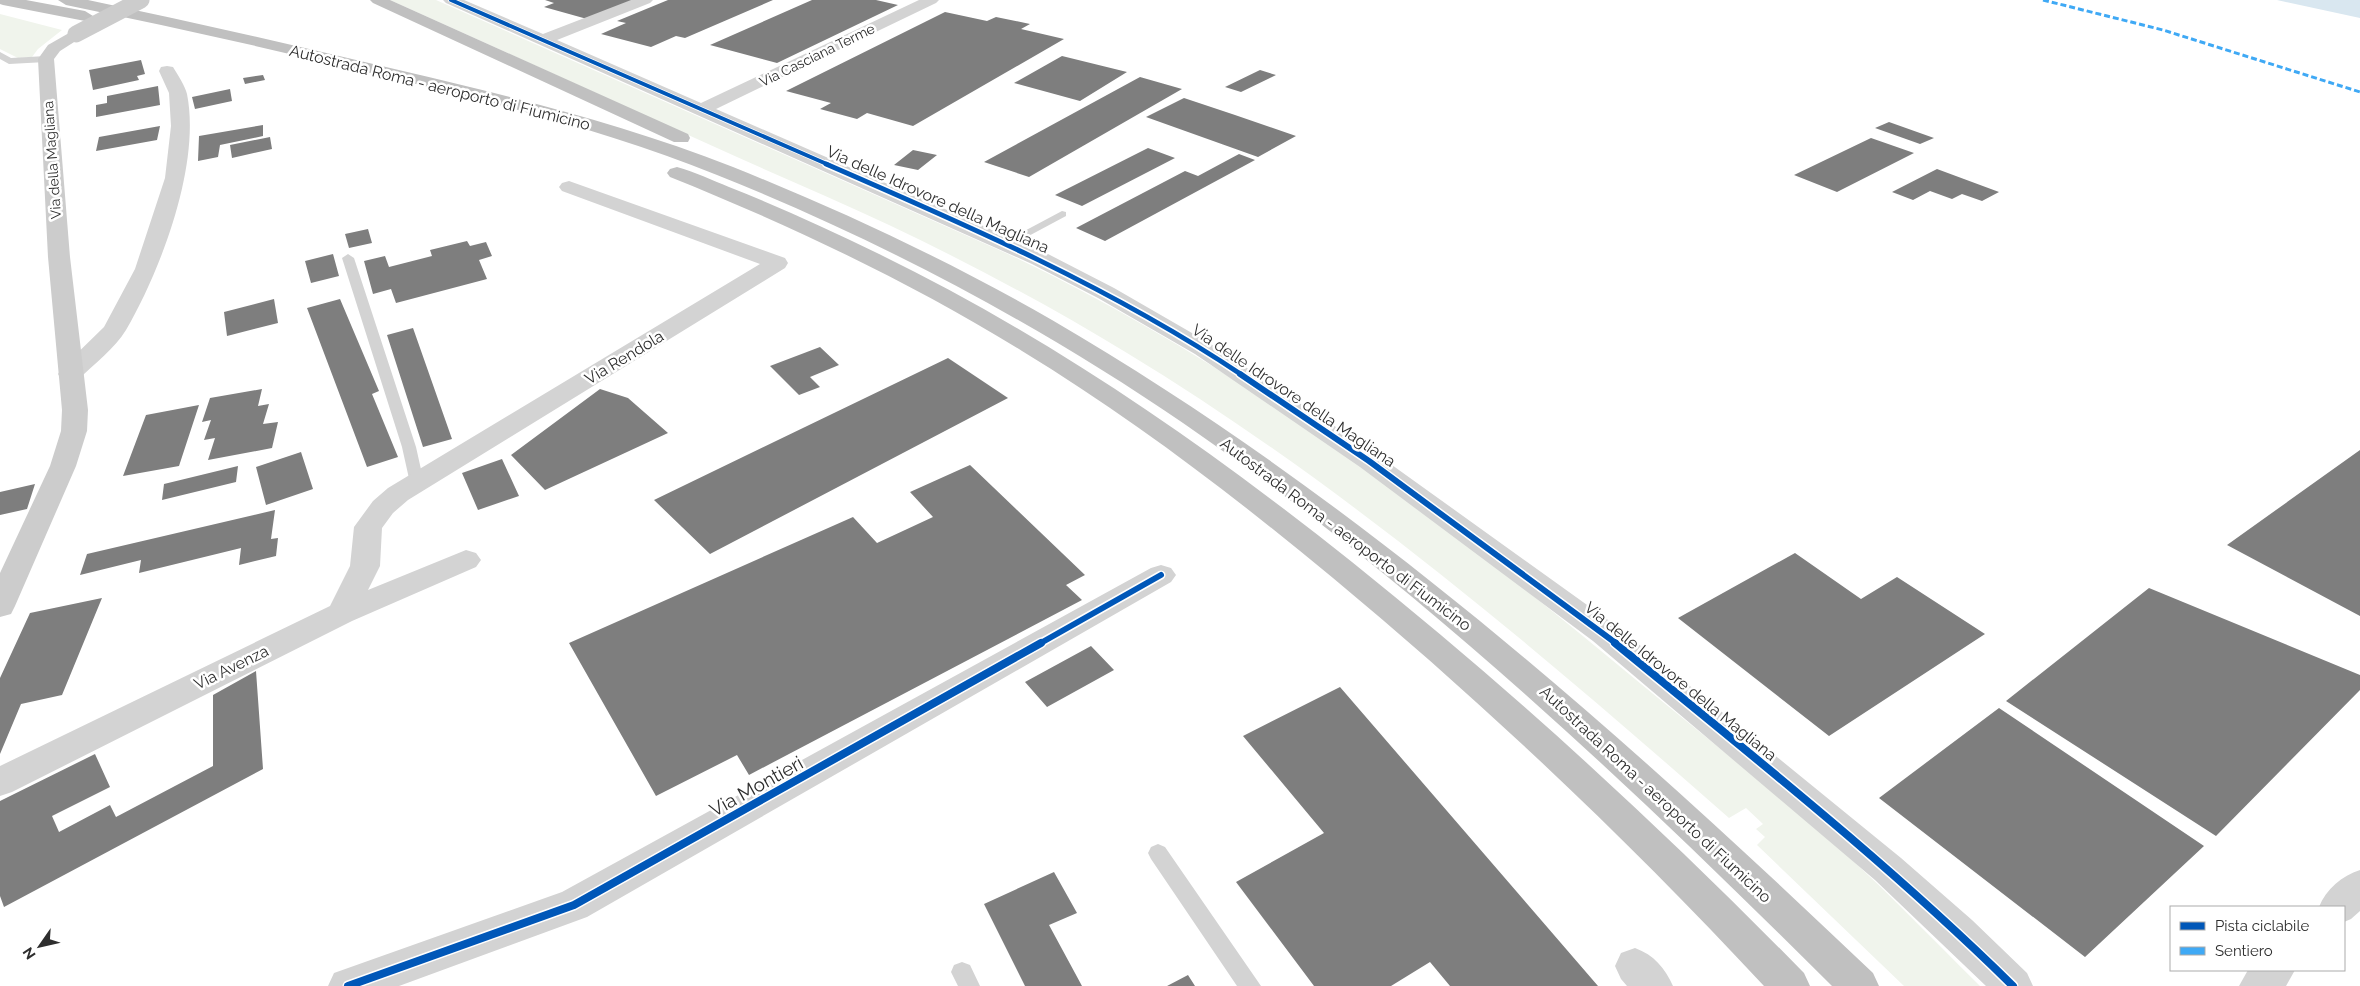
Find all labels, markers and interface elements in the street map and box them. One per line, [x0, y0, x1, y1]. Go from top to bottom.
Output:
street label: Via Casciana Terme [757, 20, 877, 90]
street label: Autostrada Roma - aeroporto di Fiumicino [288, 41, 592, 134]
street label: Via della Magliana [40, 100, 64, 220]
street label: Via delle Idrovore della Magliana [824, 142, 1052, 257]
street label: Via delle Idrovore della Magliana [1188, 320, 1399, 471]
street label: Via Rendola [581, 326, 667, 388]
street label: Autostrada Roma - aeroporto di Fiumicino [1217, 434, 1475, 635]
street label: Via delle Idrovore della Magliana [1581, 598, 1781, 765]
street label: Via Avenza [191, 641, 272, 694]
street label: Autostrada Roma - aeroporto di Fiumicino [1536, 682, 1775, 907]
street label: Via Montieri [705, 751, 807, 821]
legend [2170, 906, 2345, 971]
text: Pista ciclabile [2215, 917, 2309, 935]
north arrow [15, 921, 65, 971]
text: Sentiero [2215, 942, 2273, 960]
text: N [20, 944, 39, 962]

